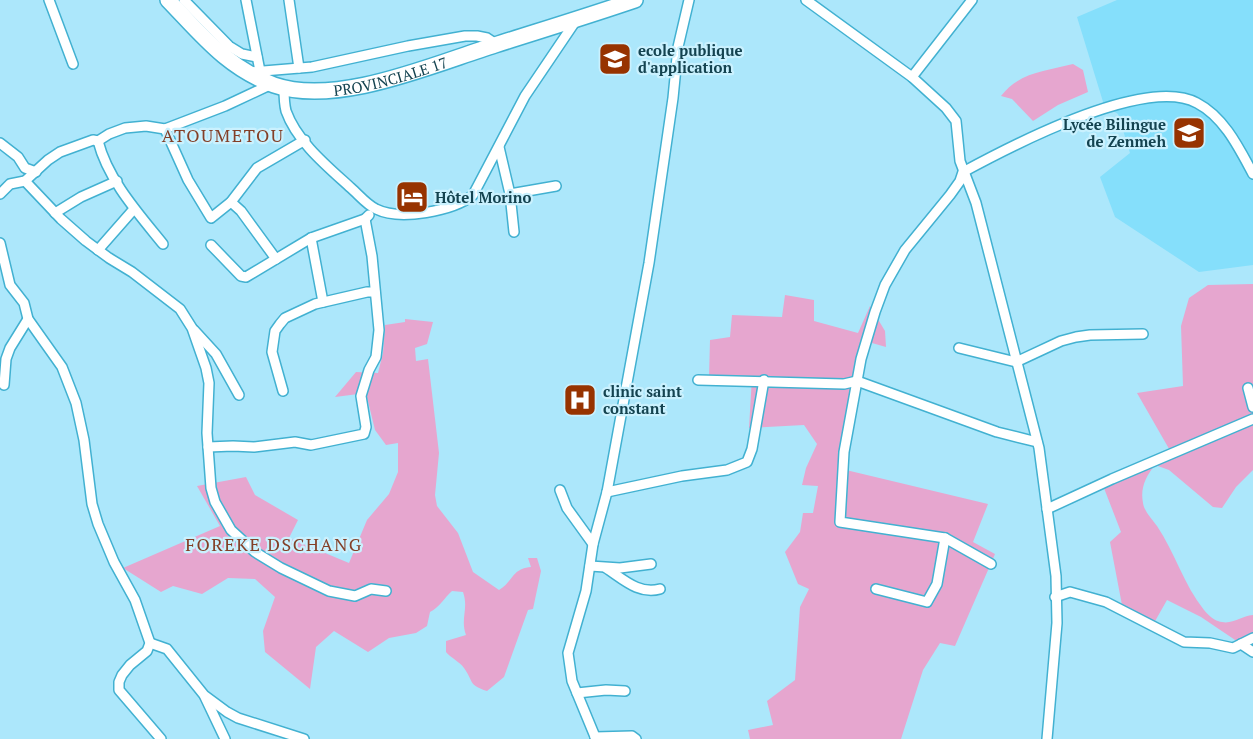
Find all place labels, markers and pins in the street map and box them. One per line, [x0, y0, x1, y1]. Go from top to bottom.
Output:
place label: ecole publique d'application [638, 40, 743, 77]
school or university icon: ecole publique d'application [597, 41, 633, 77]
place label: Lycée Bilingue de Zenmeh [1063, 114, 1166, 151]
school or university icon: Lycée Bilingue de Zenmeh [1171, 115, 1207, 151]
hotel icon: Hôtel Morino [394, 179, 430, 215]
place label: Hôtel Morino [435, 187, 531, 207]
place label: clinic saint constant [603, 381, 682, 418]
hospital icon: clinic saint constant [562, 382, 598, 418]

